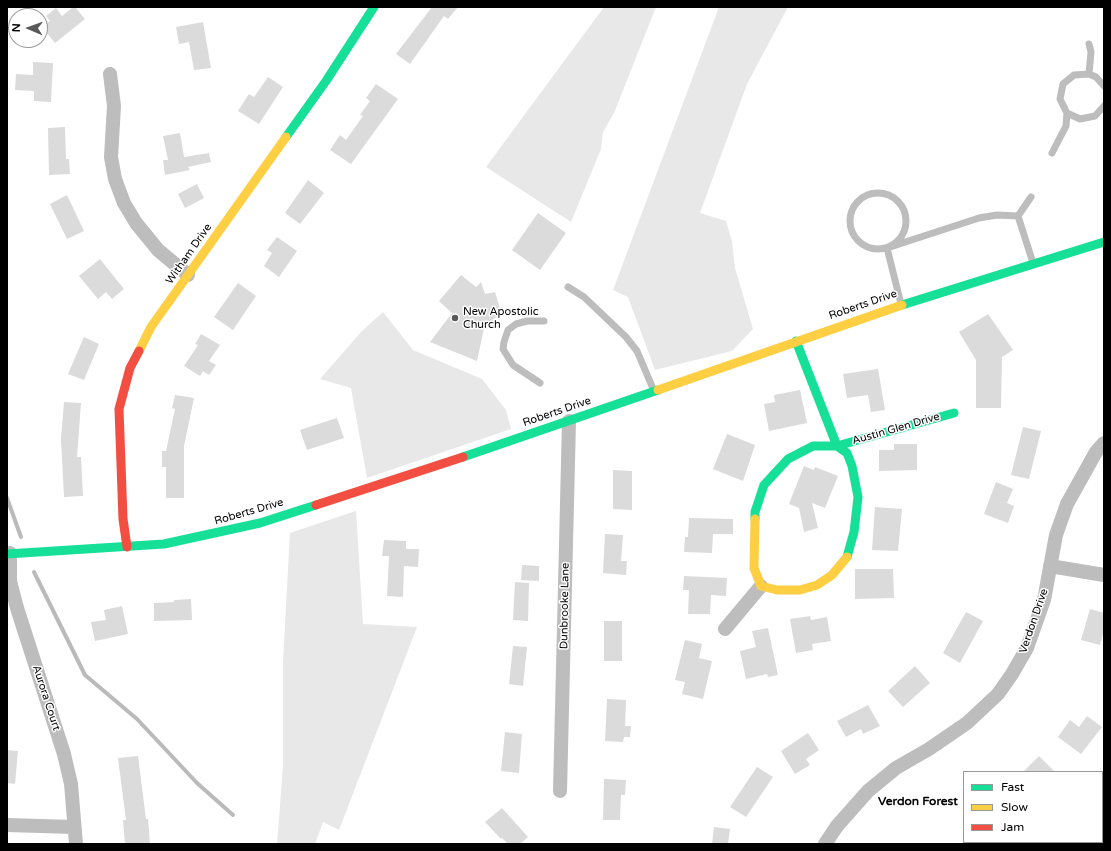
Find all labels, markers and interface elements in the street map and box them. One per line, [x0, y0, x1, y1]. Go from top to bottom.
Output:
north arrow [8, 8, 48, 48]
text: N [10, 23, 23, 32]
street label: Witham Drive [163, 221, 215, 287]
street label: Roberts Drive [827, 287, 899, 323]
place label: New Apostolic Church [463, 305, 539, 331]
marker: New Apostolic Church [450, 313, 460, 323]
street label: Roberts Drive [521, 394, 593, 430]
street label: Austin Glen Drive [851, 410, 941, 448]
street label: Roberts Drive [213, 496, 285, 528]
street label: Dunbrooke Lane [558, 563, 572, 649]
street label: Verdon Drive [1017, 587, 1051, 655]
street label: Aurora Court [29, 664, 63, 732]
legend [963, 771, 1103, 843]
text: Fast [1001, 780, 1024, 794]
district label: Verdon Forest [878, 795, 958, 809]
text: Slow [1001, 800, 1028, 814]
text: Jam [1001, 820, 1024, 834]

